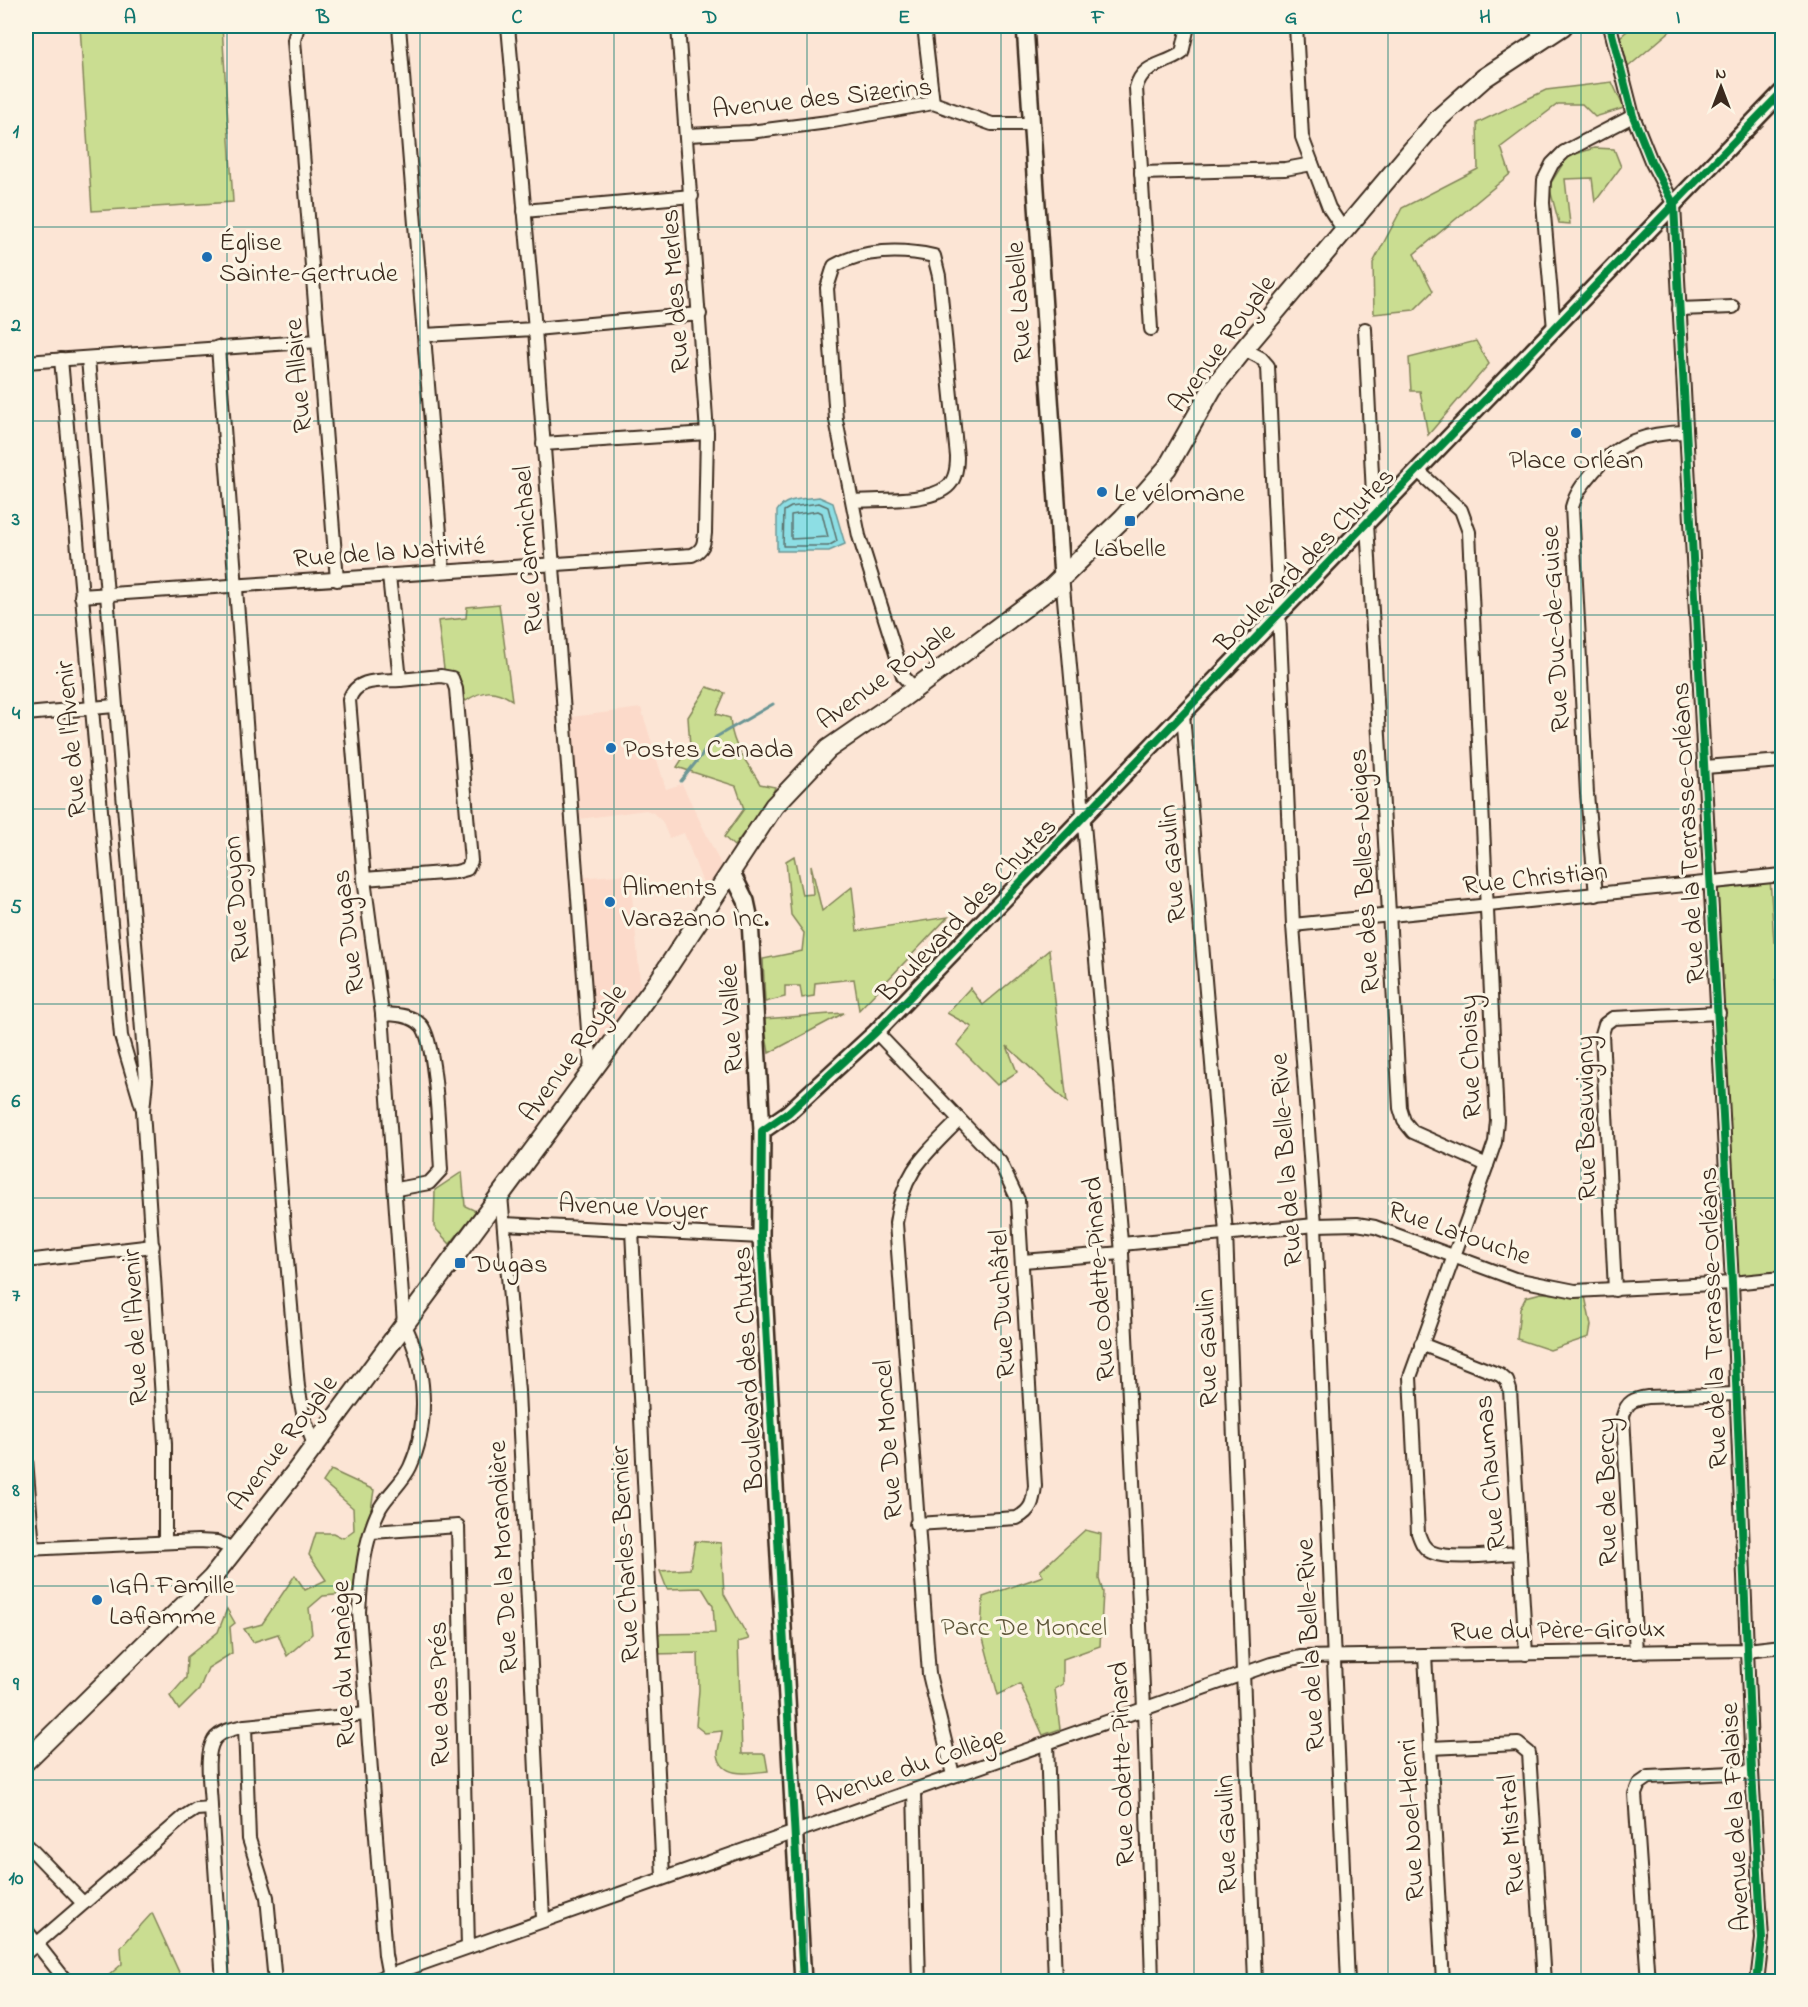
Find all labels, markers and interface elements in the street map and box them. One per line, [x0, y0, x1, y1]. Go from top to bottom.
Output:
text: A [124, 4, 136, 33]
text: B [315, 4, 330, 33]
text: C [512, 4, 523, 33]
text: D [702, 4, 717, 33]
text: E [898, 4, 910, 33]
text: F [1091, 4, 1105, 33]
text: G [1285, 4, 1298, 33]
text: H [1479, 4, 1491, 33]
text: I [1676, 4, 1681, 33]
north arrow [1691, 57, 1751, 117]
text: N [1716, 62, 1727, 86]
street label: Avenue des Sizerins [710, 69, 934, 130]
text: 1 [13, 118, 20, 147]
street label: Rue des Merles [651, 208, 702, 374]
place label: Église Sainte-Gertrude [219, 224, 399, 294]
street label: Rue Labelle [997, 239, 1044, 364]
marker: Église Sainte-Gertrude [200, 250, 214, 264]
street label: Avenue Royale [1159, 266, 1287, 422]
text: 2 [10, 312, 21, 341]
street label: Rue Allaire [275, 316, 324, 435]
marker: Place Orléan [1569, 426, 1583, 440]
place label: Place Orléan [1509, 442, 1643, 481]
street label: Boulevard des Chutes [1206, 459, 1405, 663]
street label: Rue Carmichael [504, 464, 555, 635]
place label: Le vélomane [1114, 475, 1246, 514]
marker: Le vélomane [1095, 485, 1109, 499]
text: 3 [11, 506, 20, 535]
marker: Labelle [1123, 514, 1137, 528]
street label: Rue Duc-de-Guise [1532, 524, 1581, 733]
street label: Rue de la Nativité [292, 527, 487, 580]
place label: Labelle [1094, 530, 1167, 569]
street label: Avenue Royale [809, 613, 964, 741]
street label: Rue de l'Avenir [46, 658, 99, 819]
street label: Rue de la Terrasse-Orléans [1662, 681, 1717, 985]
text: 4 [12, 700, 21, 729]
place label: Postes Canada [623, 731, 794, 770]
marker: Postes Canada [604, 741, 618, 755]
street label: Rue des Belles-Neiges [1340, 747, 1391, 994]
street label: Rue Gaulin [1149, 803, 1198, 925]
street label: Boulevard des Chutes [868, 809, 1067, 1013]
street label: Rue Doyon [214, 835, 261, 963]
street label: Rue Christian [1461, 852, 1610, 906]
street label: Rue Dugas [323, 867, 376, 996]
place label: Aliments Varazano Inc. [621, 869, 769, 939]
text: 5 [10, 894, 22, 923]
marker: Aliments Varazano Inc. [603, 895, 617, 909]
street label: Rue Vallée [710, 962, 755, 1075]
street label: Avenue Royale [510, 975, 638, 1131]
street label: Rue Choisy [1450, 994, 1493, 1120]
street label: Rue Beauvigny [1567, 1035, 1608, 1201]
street label: Rue de la Belle-Rive [1261, 1051, 1314, 1268]
text: 6 [12, 1088, 21, 1117]
street label: Rue de la Terrasse-Orléans [1690, 1166, 1739, 1470]
street label: Rue Odette-Pinard [1074, 1175, 1127, 1382]
street label: Avenue Voyer [557, 1185, 709, 1232]
street label: Rue Latouche [1382, 1192, 1537, 1277]
street label: Rue Duchâtel [980, 1228, 1027, 1379]
street label: Boulevard des Chutes [724, 1245, 775, 1493]
place label: Dugas [471, 1246, 548, 1285]
street label: Rue de l'Avenir [113, 1247, 160, 1406]
marker: Dugas [453, 1256, 467, 1270]
text: 7 [12, 1282, 21, 1311]
street label: Rue Gaulin [1187, 1288, 1230, 1408]
street label: Rue De Moncel [864, 1359, 915, 1521]
street label: Avenue Royale [219, 1366, 349, 1520]
street label: Rue Chaumas [1465, 1393, 1518, 1552]
street label: Rue de Bercy [1588, 1417, 1629, 1567]
street label: Rue De la Morandière [479, 1439, 530, 1674]
street label: Rue Charles-Bernier [601, 1444, 652, 1663]
text: 8 [11, 1477, 20, 1506]
street label: Rue de la Belle-Rive [1286, 1536, 1337, 1753]
place label: IGA Famille Laflamme [109, 1567, 236, 1637]
street label: Rue du Manège [322, 1579, 367, 1748]
marker: IGA Famille Laflamme [90, 1593, 104, 1607]
park label: Parc De Moncel [941, 1609, 1107, 1648]
street label: Rue du Père-Giroux [1450, 1610, 1666, 1653]
street label: Rue des Prés [420, 1621, 461, 1767]
street label: Rue Odette-Pinard [1100, 1661, 1147, 1867]
text: 9 [12, 1671, 20, 1700]
street label: Avenue de la Falaise [1711, 1700, 1762, 1932]
street label: Avenue du Collège [811, 1717, 1012, 1819]
street label: Rue Noel-Henri [1389, 1738, 1436, 1902]
street label: Rue Mistral [1489, 1773, 1536, 1896]
street label: Rue Gaulin [1206, 1774, 1249, 1894]
text: 10 [9, 1865, 24, 1894]

